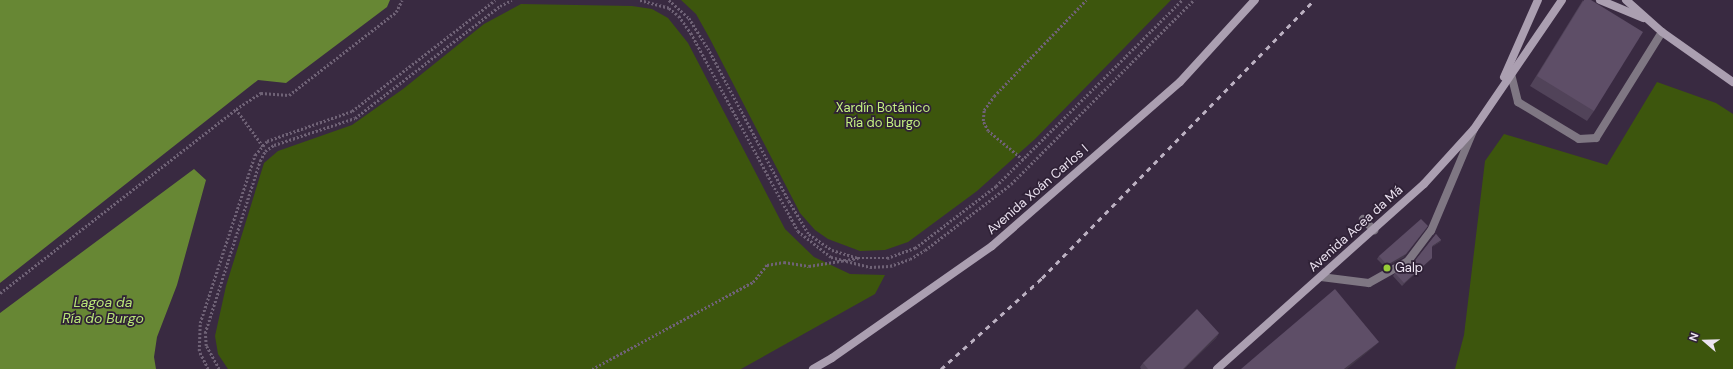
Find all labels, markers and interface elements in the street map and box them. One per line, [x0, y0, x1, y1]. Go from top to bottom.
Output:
park label: Xardín Botánico Ría do Burgo [836, 101, 930, 132]
street label: Avenida Xoán Carlos I [984, 142, 1092, 238]
street label: Avenida Acea da Má [1306, 183, 1406, 275]
place label: Galp [1395, 260, 1423, 276]
marker: Galp [1382, 263, 1392, 273]
water label: Lagoa da Ría do Burgo [62, 294, 144, 326]
north arrow [1685, 321, 1725, 361]
text: N [1686, 331, 1702, 343]

